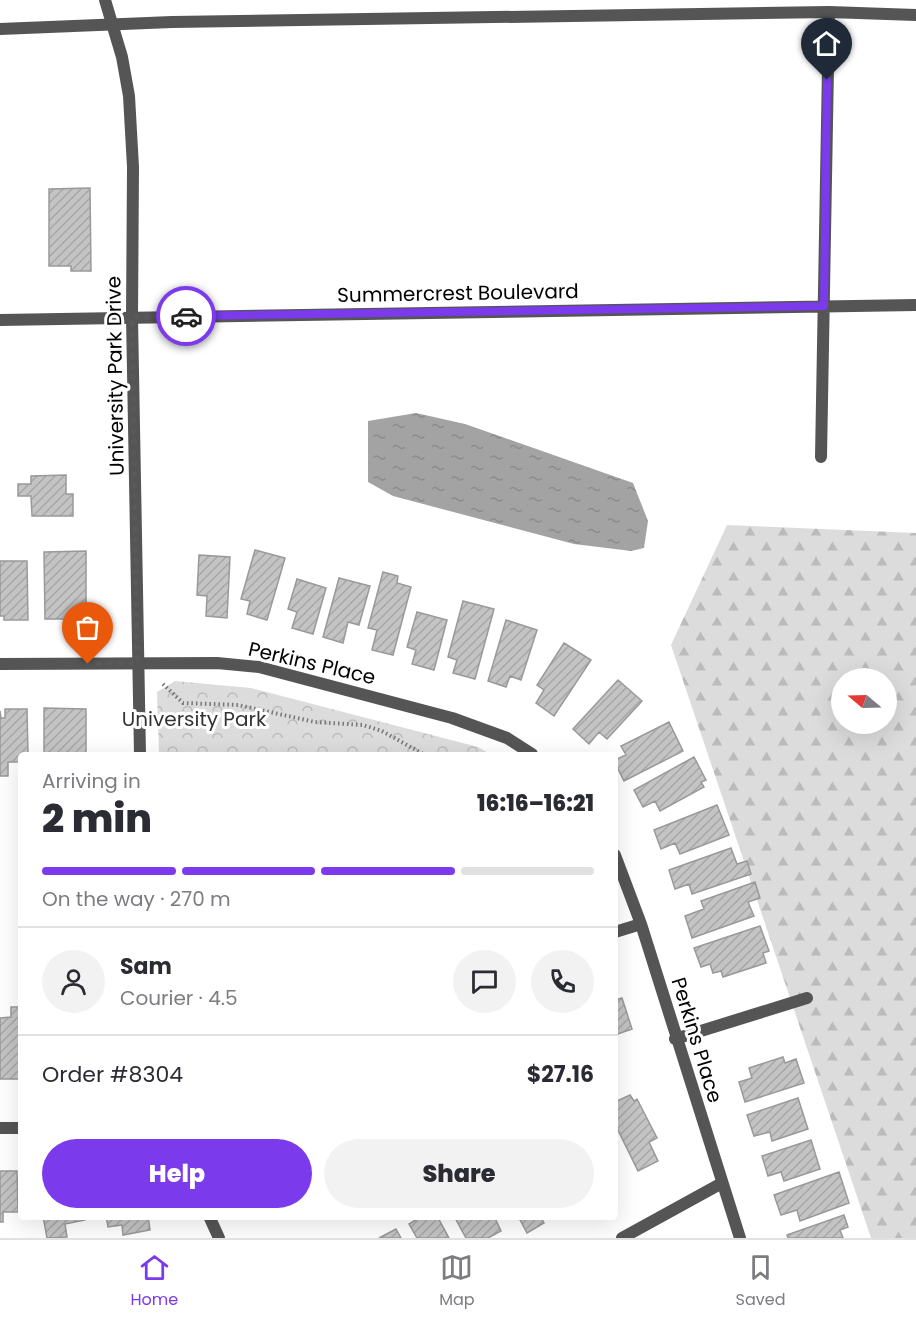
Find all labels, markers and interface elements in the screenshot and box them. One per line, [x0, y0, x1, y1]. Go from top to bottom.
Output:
pin [801, 18, 852, 80]
icon: home [810, 27, 843, 60]
street label: University Park Drive [99, 276, 131, 476]
street label: Summercrest Boulevard [337, 277, 579, 309]
courier [156, 286, 216, 346]
icon: car [170, 300, 203, 333]
pin [62, 602, 113, 664]
icon: bag [71, 611, 104, 644]
street label: Perkins Place [246, 635, 378, 691]
north arrow [831, 668, 897, 734]
map controls [831, 668, 897, 734]
park label: University Park [122, 705, 267, 733]
text: Arriving in [42, 767, 141, 795]
text: 16:16–16:21 [477, 788, 594, 819]
text: 2 min [42, 791, 152, 846]
text: On the way · 270 m [42, 885, 231, 913]
button: person [42, 950, 105, 1013]
button: chat [453, 950, 516, 1013]
button: phone [531, 950, 594, 1013]
text: Sam [120, 951, 172, 982]
street label: Perkins Place [665, 974, 729, 1106]
text: Courier · 4.5 [120, 984, 238, 1012]
text: Order #8304 [42, 1059, 183, 1090]
text: $27.16 [527, 1059, 594, 1090]
button: Help [42, 1139, 312, 1208]
button: Share [324, 1139, 594, 1208]
tab: Home [130, 1251, 178, 1312]
tab: Map [439, 1251, 475, 1312]
tab: Saved [736, 1251, 785, 1312]

